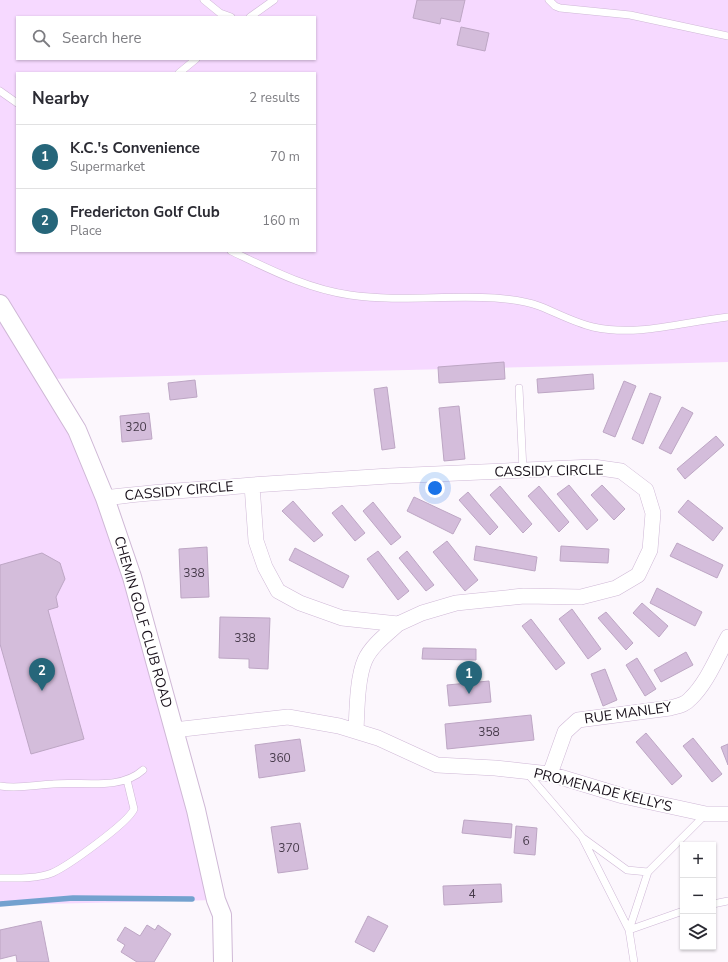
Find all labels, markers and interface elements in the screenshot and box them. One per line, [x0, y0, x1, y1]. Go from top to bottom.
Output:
search box [16, 16, 316, 60]
icon: search [30, 27, 52, 49]
text: Search here [62, 28, 142, 48]
text: Nearby [32, 87, 89, 110]
text: 2 results [249, 89, 300, 107]
text: K.C.'s Convenience [70, 138, 200, 158]
text: 1 [41, 148, 49, 166]
text: 70 m [270, 148, 300, 166]
text: Supermarket [70, 158, 145, 176]
text: Fredericton Golf Club [70, 202, 220, 222]
text: 2 [41, 212, 49, 230]
text: 160 m [262, 212, 300, 230]
text: Place [70, 222, 102, 240]
house number: 320 [125, 419, 147, 435]
street label: CASSIDY CIRCLE [494, 461, 604, 481]
street label: CASSIDY CIRCLE [124, 477, 234, 505]
your location [425, 478, 445, 498]
street label: CHEMIN GOLF CLUB ROAD [109, 534, 177, 710]
house number: 338 [183, 565, 205, 581]
house number: 338 [234, 630, 256, 646]
pin: 2 [29, 658, 55, 691]
pin: 1 [456, 661, 482, 694]
street label: RUE MANLEY [583, 697, 673, 729]
house number: 358 [478, 724, 500, 740]
house number: 360 [269, 750, 291, 766]
street label: PROMENADE KELLY'S [532, 764, 675, 817]
house number: 6 [522, 833, 530, 849]
house number: 370 [278, 840, 300, 856]
map controls [680, 842, 716, 950]
button: + [680, 842, 716, 878]
button: − [680, 878, 716, 914]
house number: 4 [468, 886, 476, 902]
button: layers [680, 914, 716, 950]

